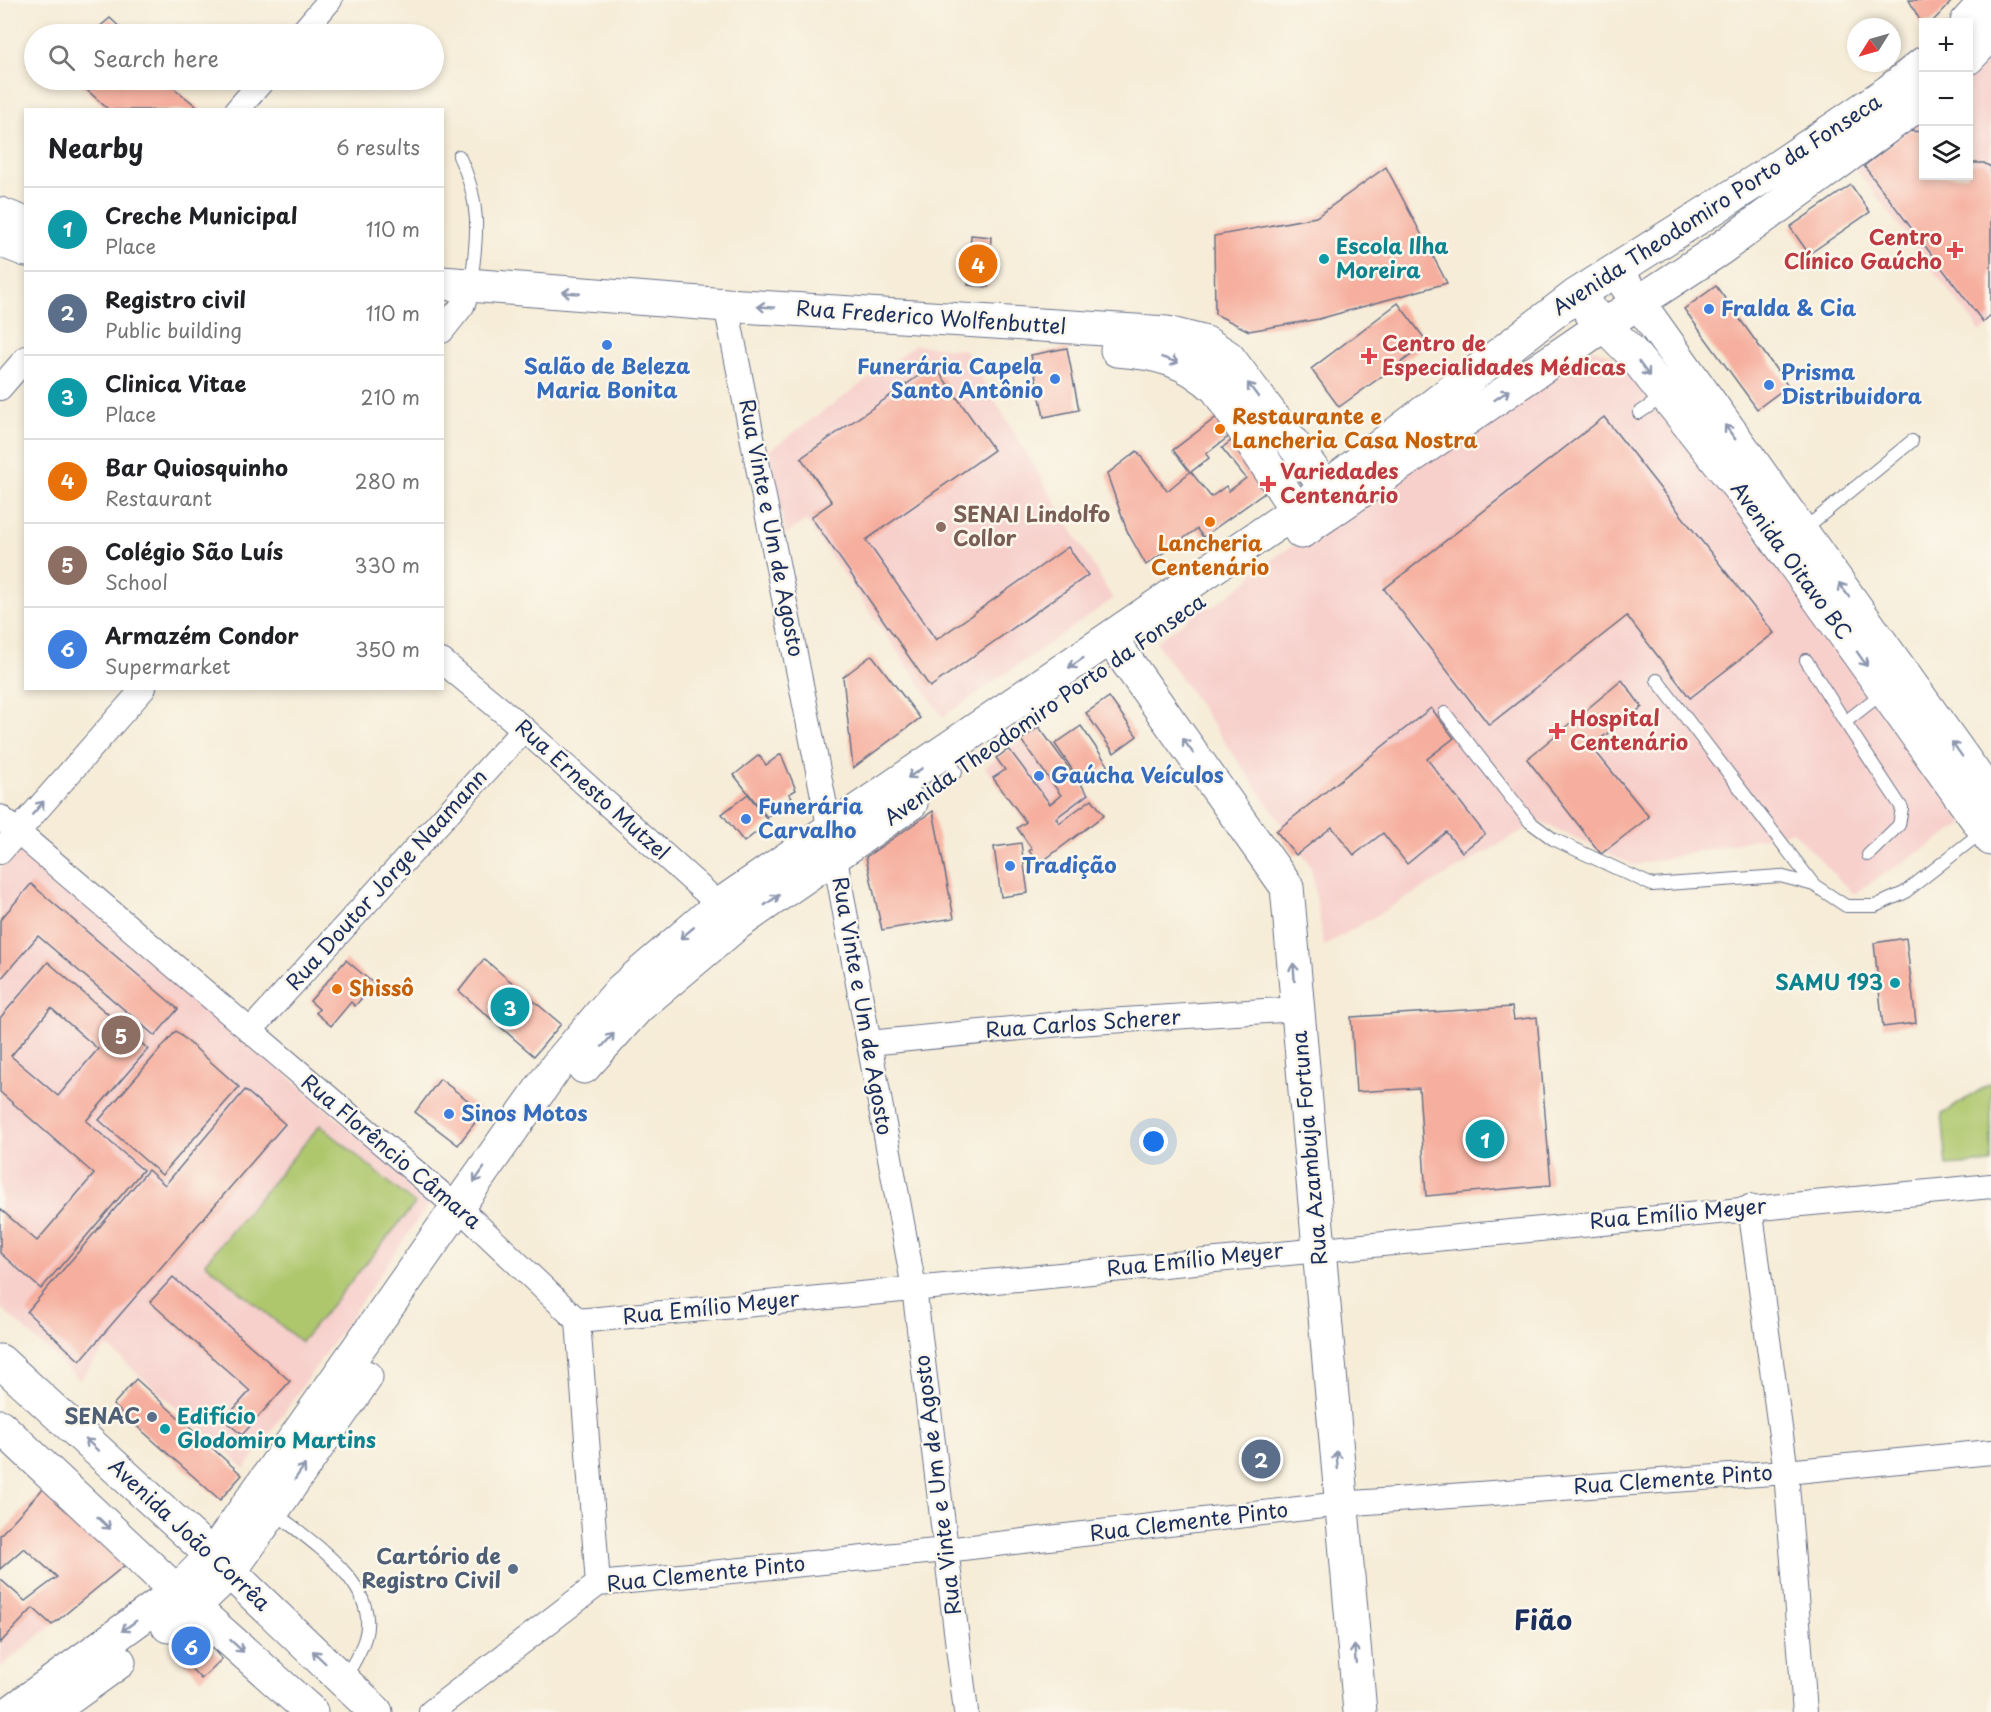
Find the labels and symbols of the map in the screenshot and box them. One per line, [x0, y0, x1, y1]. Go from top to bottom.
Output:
north arrow [1847, 18, 1901, 72]
street label: Avenida Theodomiro Porto da Fonseca [1545, 85, 1887, 322]
place label: Centro Clínico Gaúcho [1784, 220, 1942, 276]
place label: Escola Ilha Moreira [1336, 229, 1448, 285]
marker: Centro Clínico Gaúcho [1946, 241, 1964, 259]
pin: 4 [958, 242, 998, 286]
marker: Escola Ilha Moreira [1317, 252, 1331, 266]
one-way arrow [562, 287, 582, 298]
street label: Rua Frederico Wolfenbuttel [795, 291, 1067, 341]
place label: Fralda & Cia [1721, 291, 1857, 323]
one-way arrow [756, 301, 776, 312]
marker: Fralda & Cia [1702, 302, 1716, 316]
place label: Centro de Especialidades Médicas [1382, 326, 1626, 382]
marker: Salão de Beleza Maria Bonita [600, 338, 614, 352]
marker: Centro de Especialidades Médicas [1360, 347, 1378, 365]
place label: Salão de Beleza Maria Bonita [524, 349, 690, 405]
place label: Funerária Capela Santo Antônio [857, 349, 1043, 405]
one-way arrow [1160, 355, 1179, 366]
place label: Prisma Distribuidora [1781, 355, 1923, 411]
one-way arrow [1638, 360, 1650, 376]
marker: Funerária Capela Santo Antônio [1048, 372, 1062, 386]
marker: Prisma Distribuidora [1762, 378, 1776, 392]
one-way arrow [1247, 383, 1259, 399]
one-way arrow [1493, 389, 1510, 401]
street label: Rua Vinte e Um de Agosto [732, 396, 814, 659]
place label: Restaurante e Lancheria Casa Nostra [1232, 399, 1478, 455]
marker: Restaurante e Lancheria Casa Nostra [1213, 422, 1227, 436]
one-way arrow [1724, 424, 1736, 440]
place label: Variedades Centenário [1280, 454, 1399, 510]
street label: Avenida Oitavo BC [1724, 474, 1861, 646]
marker: Variedades Centenário [1261, 477, 1275, 491]
place label: SENAI Lindolfo Collor [953, 497, 1110, 553]
marker: Lancheria Centenário [1203, 515, 1217, 529]
marker: SENAI Lindolfo Collor [934, 520, 948, 534]
place label: Lancheria Centenário [1151, 526, 1269, 582]
one-way arrow [1838, 582, 1850, 598]
street label: Avenida Theodomiro Porto da Fonseca [876, 584, 1211, 832]
one-way arrow [1856, 650, 1868, 666]
one-way arrow [1069, 657, 1085, 669]
place label: Hospital Centenário [1570, 701, 1688, 757]
street label: Rua Ernesto Mutzel [509, 710, 678, 867]
marker: Hospital Centenário [1548, 722, 1566, 740]
one-way arrow [1182, 739, 1194, 755]
one-way arrow [1951, 741, 1963, 757]
place label: Gaúcha Veículos [1051, 758, 1224, 790]
street label: Rua Doutor Jorge Naamann [277, 761, 494, 996]
one-way arrow [908, 767, 924, 779]
marker: Gaúcha Veículos [1032, 769, 1046, 783]
place label: Funerária Carvalho [758, 789, 863, 845]
one-way arrow [31, 801, 45, 816]
marker: Funerária Carvalho [739, 812, 753, 826]
place label: Tradição [1022, 848, 1117, 880]
marker: Tradição [1003, 859, 1017, 873]
street label: Rua Vinte e Um de Agosto [825, 874, 902, 1137]
one-way arrow [763, 894, 779, 906]
one-way arrow [680, 926, 695, 940]
one-way arrow [1288, 963, 1299, 983]
place label: SAMU 193 [1775, 965, 1883, 997]
place label: Shissô [349, 971, 414, 1003]
marker: SAMU 193 [1888, 976, 1902, 990]
marker: Shissô [330, 982, 344, 996]
pin: 3 [490, 984, 530, 1030]
street label: Rua Carlos Scherer [984, 999, 1182, 1045]
pin: 5 [102, 1012, 140, 1058]
street label: Rua Azambuja Fortuna [1282, 1030, 1334, 1267]
one-way arrow [601, 1033, 615, 1048]
street label: Rua Florêncio Câmara [295, 1065, 490, 1236]
place label: Sinos Motos [461, 1096, 587, 1128]
marker: Sinos Motos [442, 1107, 456, 1121]
pin: 1 [1466, 1116, 1504, 1162]
your location [1139, 1127, 1168, 1156]
one-way arrow [473, 1167, 485, 1183]
street label: Rua Emílio Meyer [1588, 1188, 1768, 1236]
street label: Rua Emílio Meyer [1105, 1233, 1285, 1283]
street label: Rua Emílio Meyer [621, 1281, 801, 1331]
street label: Rua Vinte e Um de Agosto [904, 1353, 968, 1617]
place label: SENAC [64, 1399, 140, 1431]
place label: Edifício Glodomiro Martins [177, 1399, 376, 1455]
marker: SENAC [145, 1410, 159, 1424]
marker: Edifício Glodomiro Martins [158, 1422, 172, 1436]
pin: 2 [1242, 1436, 1280, 1482]
one-way arrow [85, 1438, 100, 1452]
street label: Avenida João Corrêa [102, 1450, 279, 1618]
one-way arrow [1331, 1450, 1342, 1470]
street label: Rua Clemente Pinto [1572, 1455, 1774, 1501]
one-way arrow [294, 1464, 306, 1481]
street label: Rua Clemente Pinto [1088, 1492, 1290, 1548]
one-way arrow [96, 1516, 111, 1530]
place label: Cartório de Registro Civil [361, 1539, 501, 1595]
street label: Rua Clemente Pinto [605, 1546, 807, 1598]
marker: Cartório de Registro Civil [506, 1562, 520, 1576]
district label: Fião [1514, 1598, 1572, 1639]
one-way arrow [122, 1620, 138, 1632]
pin: 6 [172, 1624, 210, 1668]
one-way arrow [229, 1639, 244, 1653]
one-way arrow [1349, 1644, 1360, 1664]
one-way arrow [311, 1649, 326, 1664]

